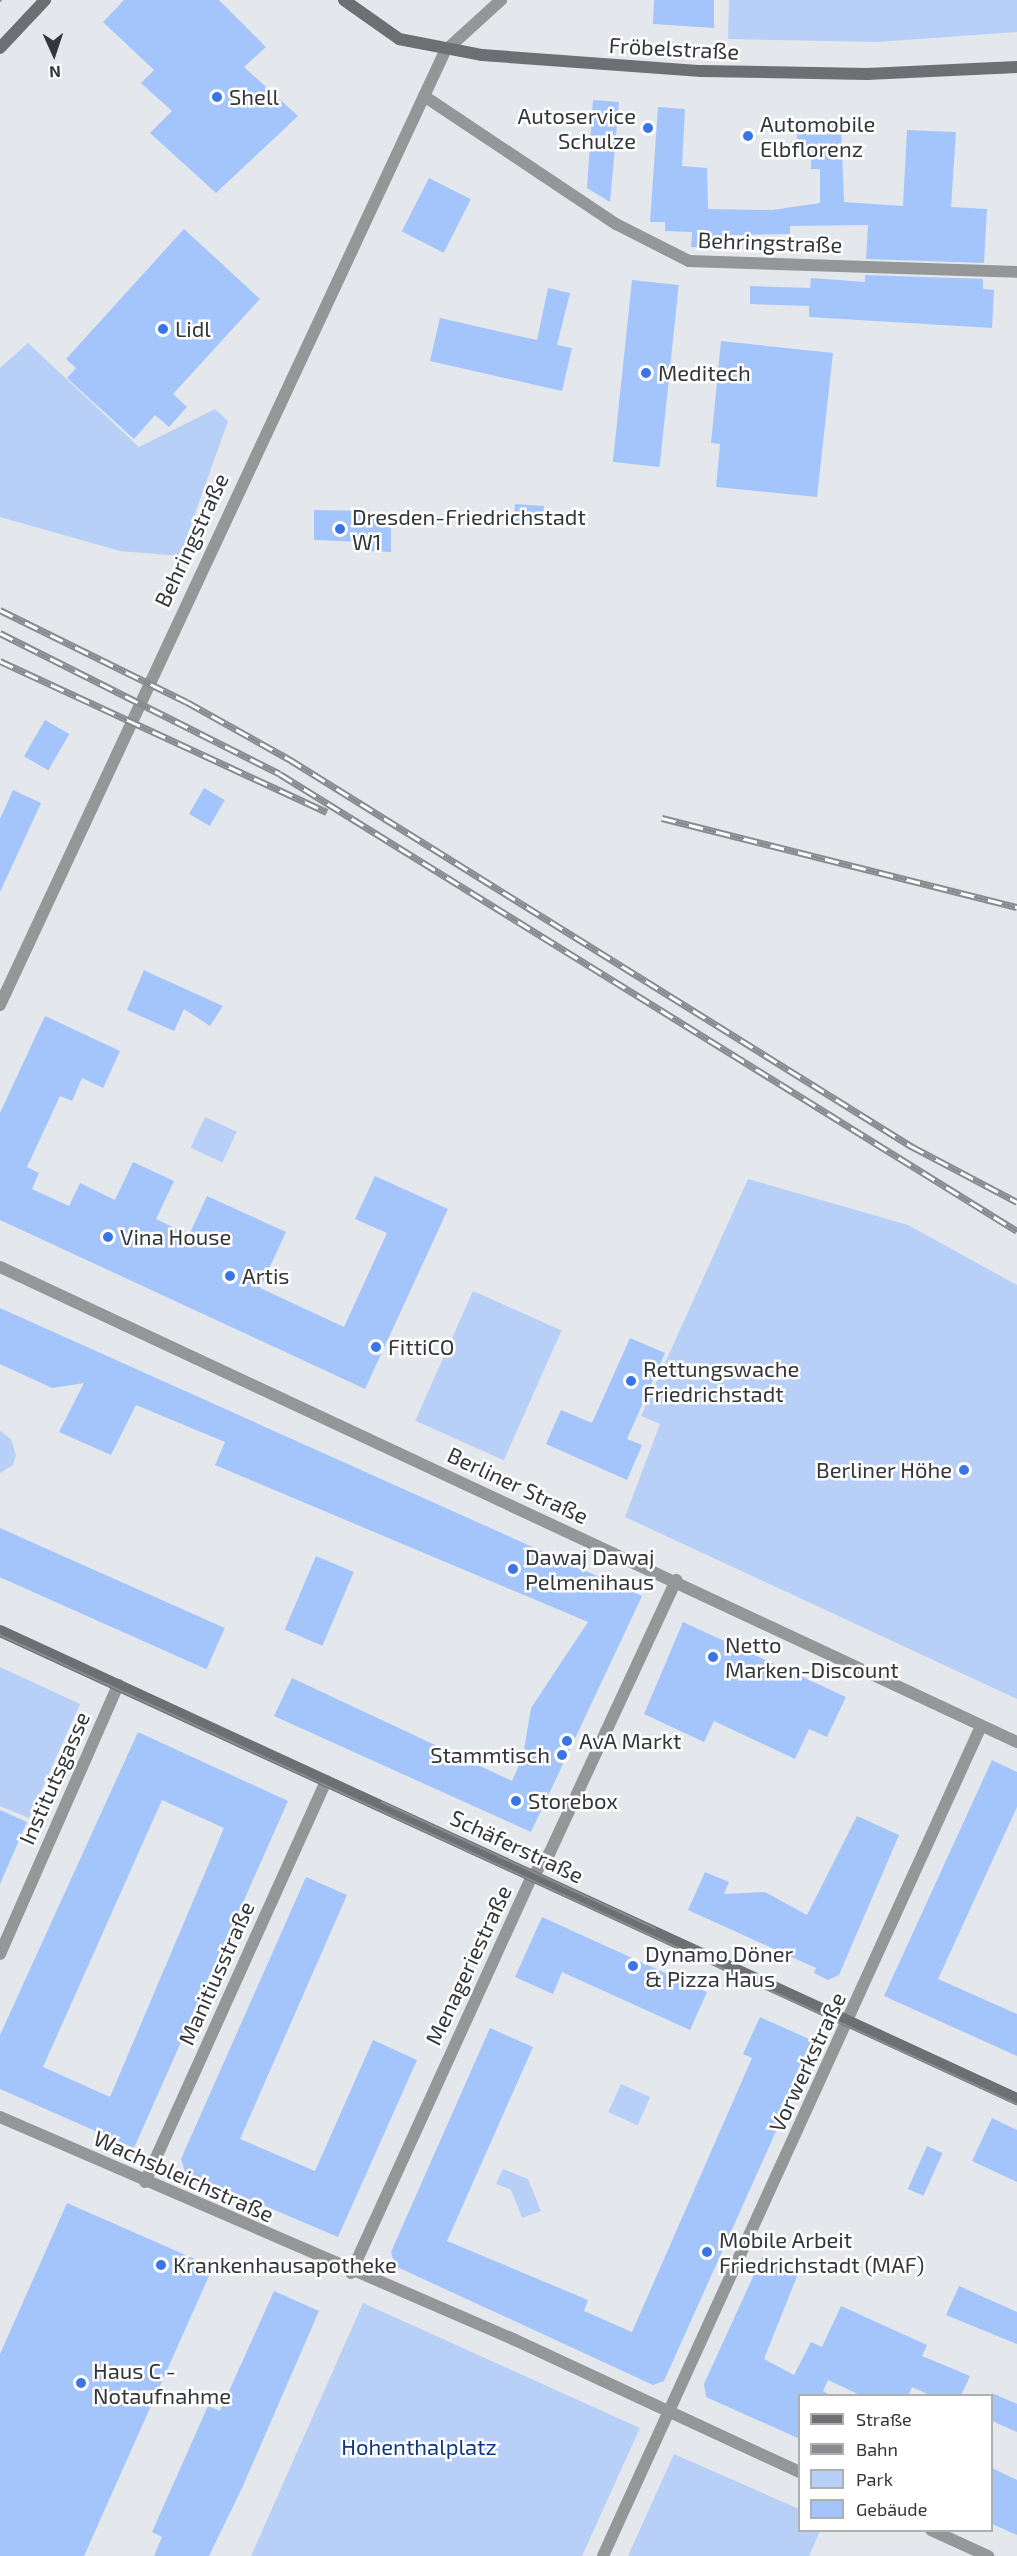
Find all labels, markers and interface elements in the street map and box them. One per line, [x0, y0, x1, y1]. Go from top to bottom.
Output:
north arrow [24, 24, 84, 84]
street label: Fröbelstraße [608, 31, 740, 65]
text: N [49, 63, 61, 82]
place label: Shell [229, 84, 279, 110]
marker: Shell [210, 90, 224, 104]
place label: Autoservice Schulze [518, 102, 636, 154]
place label: Automobile Elbflorenz [760, 110, 875, 162]
marker: Autoservice Schulze [641, 121, 655, 135]
marker: Automobile Elbflorenz [741, 129, 755, 143]
street label: Behringstraße [697, 226, 843, 258]
place label: Lidl [175, 316, 211, 342]
marker: Lidl [156, 322, 170, 336]
place label: Meditech [658, 360, 751, 386]
marker: Meditech [639, 366, 653, 380]
street label: Behringstraße [148, 469, 234, 611]
place label: Dresden-Friedrichstadt W1 [352, 503, 586, 554]
marker: Dresden-Friedrichstadt W1 [333, 522, 347, 536]
place label: Vina House [120, 1224, 231, 1250]
marker: Vina House [101, 1230, 115, 1244]
place label: Artis [242, 1263, 290, 1289]
marker: Artis [223, 1269, 237, 1283]
place label: FittiCO [388, 1334, 455, 1360]
marker: FittiCO [369, 1340, 383, 1354]
place label: Rettungswache Friedrichstadt [643, 1355, 799, 1406]
marker: Rettungswache Friedrichstadt [624, 1374, 638, 1388]
street label: Berliner Straße [443, 1441, 593, 1529]
place label: Berliner Höhe [816, 1457, 952, 1483]
marker: Berliner Höhe [957, 1463, 971, 1477]
place label: Dawaj Dawaj Pelmenihaus [525, 1543, 655, 1594]
marker: Dawaj Dawaj Pelmenihaus [506, 1562, 520, 1576]
place label: Netto Marken-Discount [725, 1631, 899, 1682]
marker: Netto Marken-Discount [706, 1650, 720, 1664]
street label: Institutsgasse [13, 1708, 95, 1848]
place label: AvA Markt [579, 1728, 682, 1754]
marker: AvA Markt [560, 1734, 574, 1748]
place label: Stammtisch [430, 1742, 550, 1768]
marker: Stammtisch [555, 1748, 569, 1762]
place label: Storebox [528, 1788, 618, 1814]
marker: Storebox [509, 1794, 523, 1808]
street label: Schäferstraße [446, 1804, 588, 1888]
street label: Menageriestraße [419, 1881, 517, 2049]
street label: Manitiusstraße [173, 1897, 259, 2049]
place label: Dynamo Döner & Pizza Haus [645, 1940, 793, 1992]
marker: Dynamo Döner & Pizza Haus [626, 1959, 640, 1973]
street label: Vorwerkstraße [763, 1988, 851, 2136]
street label: Wachsbleichstraße [90, 2124, 278, 2228]
place label: Mobile Arbeit Friedrichstadt (MAF) [719, 2226, 925, 2278]
marker: Mobile Arbeit Friedrichstadt (MAF) [700, 2245, 714, 2259]
place label: Krankenhausapotheke [173, 2252, 397, 2278]
marker: Krankenhausapotheke [154, 2258, 168, 2272]
place label: Haus C - Notaufnahme [93, 2357, 231, 2408]
marker: Haus C - Notaufnahme [74, 2376, 88, 2390]
legend [798, 2394, 993, 2532]
text: Straße [856, 2408, 912, 2430]
park label: Hohenthalplatz [341, 2434, 497, 2460]
text: Bahn [856, 2438, 898, 2460]
text: Park [856, 2468, 893, 2490]
text: Gebäude [856, 2498, 927, 2520]

